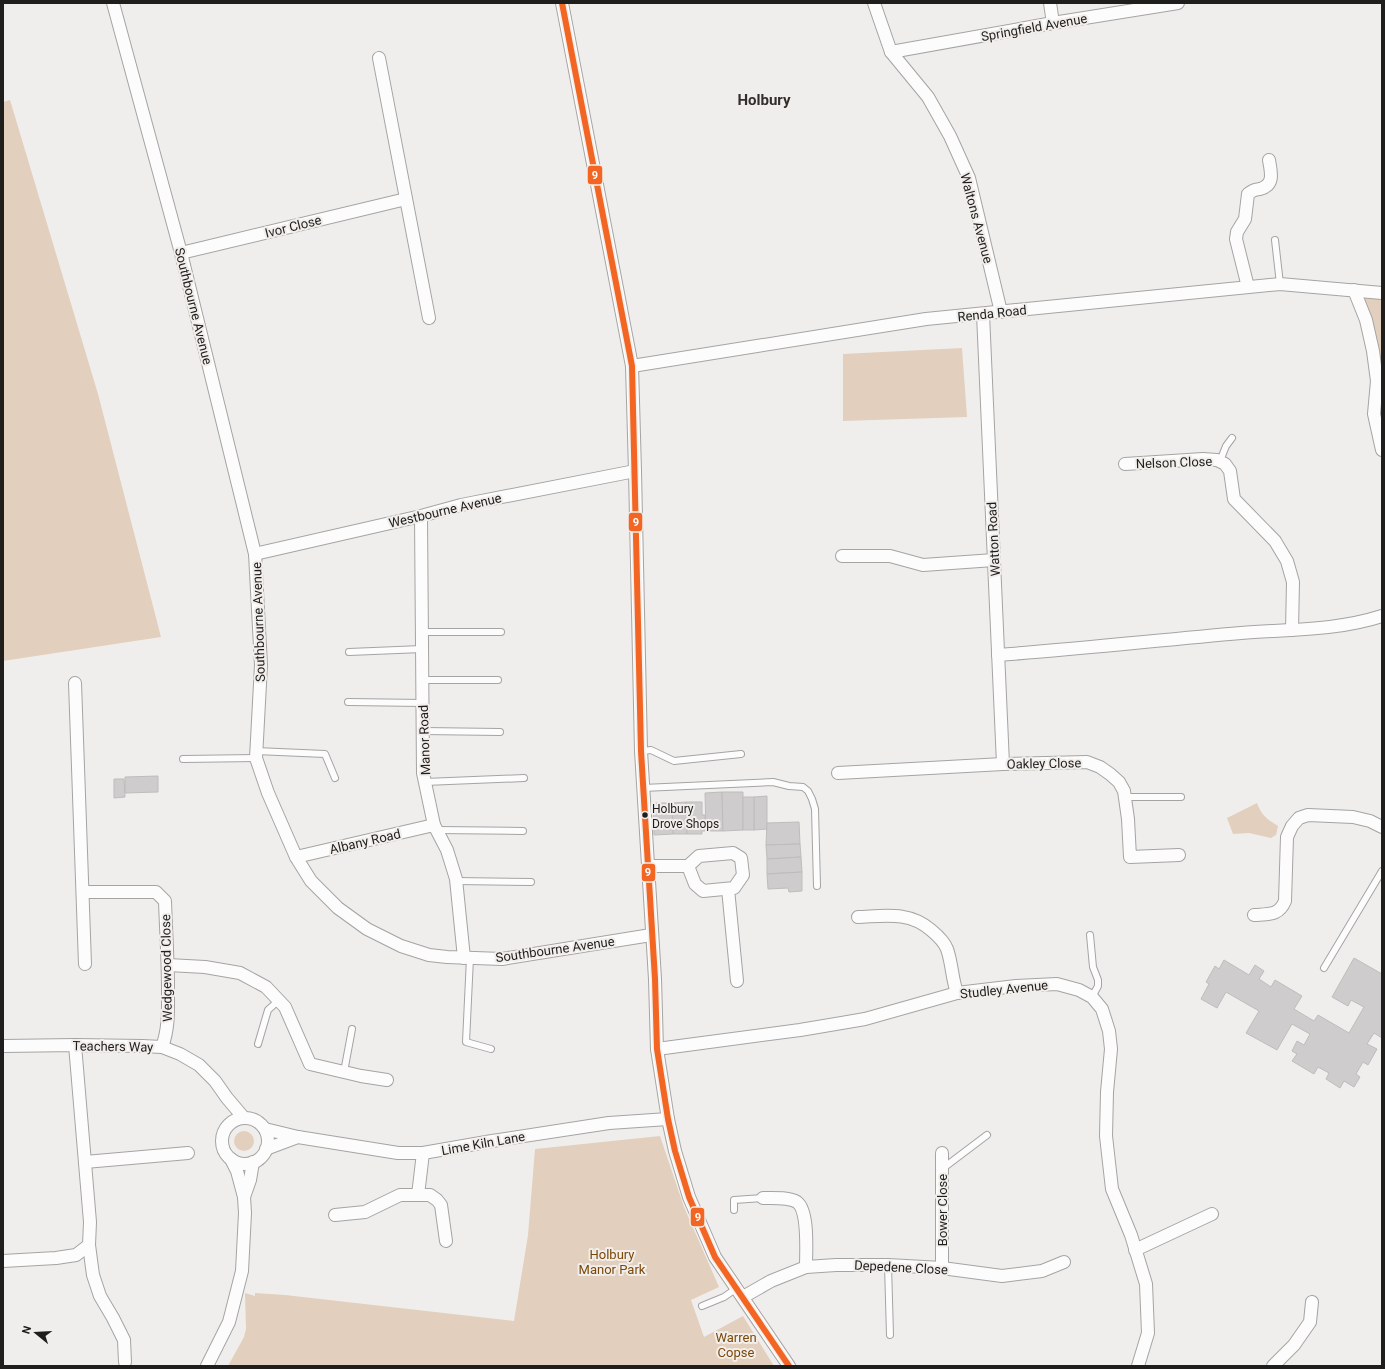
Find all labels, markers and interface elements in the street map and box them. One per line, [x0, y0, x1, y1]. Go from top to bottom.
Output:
street label: Springfield Avenue [980, 11, 1088, 44]
district label: Holbury [737, 91, 791, 109]
line badge: 9 [587, 165, 603, 185]
text: 9 [592, 169, 598, 182]
street label: Waltons Avenue [957, 171, 996, 265]
street label: Ivor Close [263, 212, 323, 241]
street label: Southbourne Avenue [172, 246, 215, 366]
street label: Renda Road [957, 302, 1027, 325]
street label: Nelson Close [1136, 454, 1213, 471]
street label: Westbourne Avenue [387, 490, 503, 531]
street label: Watton Road [984, 501, 1003, 577]
line badge: 9 [628, 512, 643, 532]
text: 9 [633, 516, 639, 529]
street label: Southbourne Avenue [249, 562, 268, 682]
street label: Manor Road [416, 705, 433, 775]
street label: Oakley Close [1007, 755, 1082, 772]
place label: Holbury Drove Shops [652, 802, 719, 831]
marker: Holbury Drove Shops [640, 810, 650, 820]
street label: Albany Road [328, 826, 402, 857]
line badge: 9 [641, 863, 656, 882]
text: 9 [645, 866, 651, 879]
street label: Wedgewood Close [158, 914, 175, 1022]
street label: Southbourne Avenue [495, 934, 616, 965]
street label: Studley Avenue [959, 977, 1049, 1002]
street label: Teachers Way [72, 1038, 153, 1055]
street label: Lime Kiln Lane [440, 1129, 526, 1158]
street label: Bower Close [935, 1174, 950, 1246]
line badge: 9 [690, 1207, 705, 1227]
text: 9 [695, 1211, 701, 1224]
park label: Holbury Manor Park [579, 1247, 646, 1277]
street label: Depedene Close [854, 1258, 948, 1277]
north arrow [16, 1313, 56, 1353]
text: N [20, 1324, 34, 1336]
park label: Warren Copse [715, 1330, 757, 1360]

